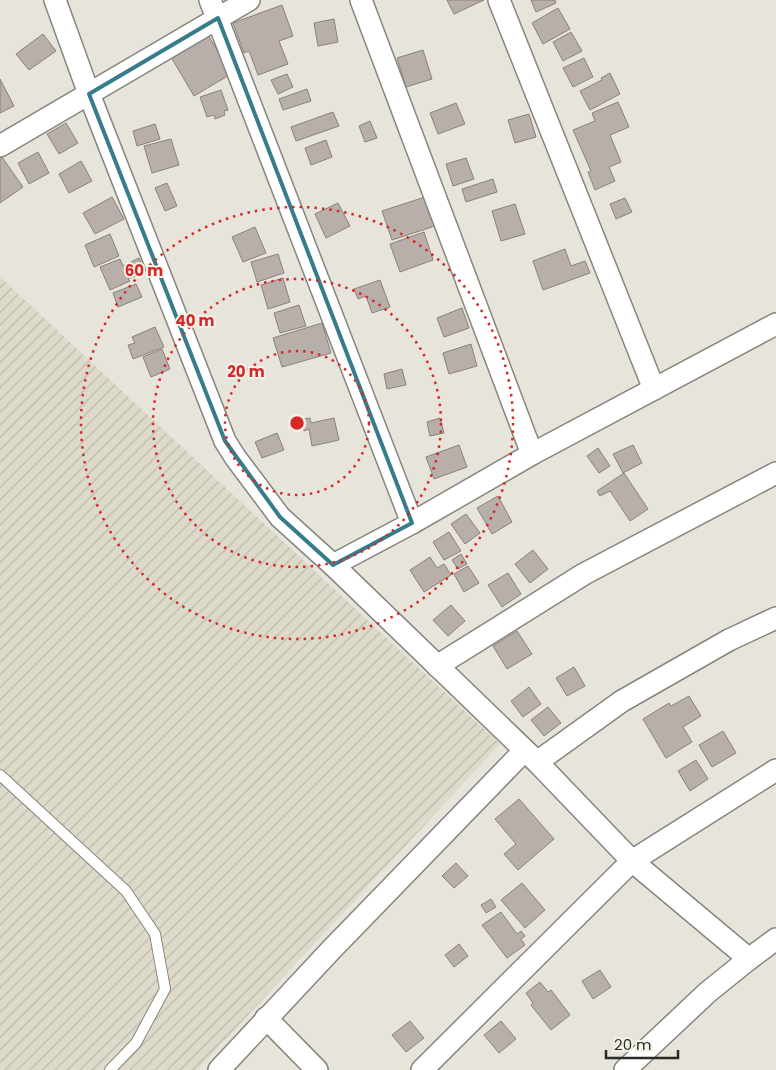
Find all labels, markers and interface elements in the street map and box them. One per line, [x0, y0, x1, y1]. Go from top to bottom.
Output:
text: 60 m [125, 260, 163, 281]
text: 40 m [175, 310, 215, 331]
text: 20 m [227, 361, 265, 382]
centre of rings [288, 414, 306, 432]
scale bar [606, 1028, 678, 1060]
text: 20 m [614, 1034, 652, 1055]

